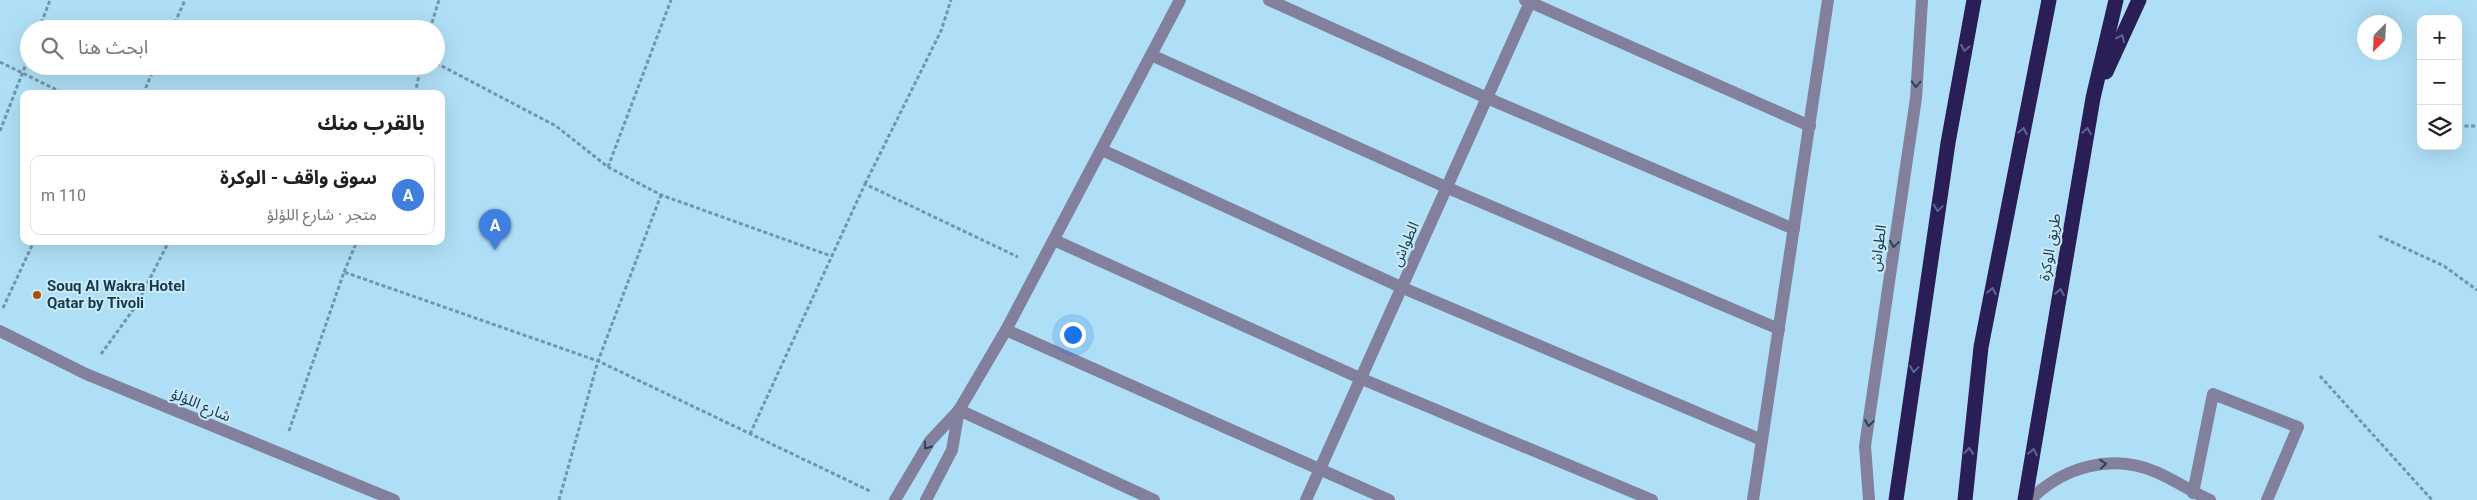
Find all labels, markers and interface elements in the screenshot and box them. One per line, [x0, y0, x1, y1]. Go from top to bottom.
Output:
north arrow [2357, 15, 2402, 60]
map controls [2417, 15, 2462, 150]
button: + [2417, 15, 2462, 60]
search box [20, 20, 445, 75]
icon: search [38, 34, 66, 62]
one-way arrow [2115, 34, 2126, 43]
text: ابحث هنا [78, 36, 148, 59]
one-way arrow [1961, 44, 1971, 52]
button: − [2417, 60, 2462, 105]
one-way arrow [1911, 80, 1922, 88]
button: layers [2417, 105, 2462, 150]
text: بالقرب منك [317, 111, 425, 135]
one-way arrow [2018, 127, 2028, 136]
one-way arrow [2082, 127, 2092, 136]
text: سوق واقف - الوكرة [220, 166, 377, 189]
text: 110 m [41, 186, 86, 205]
text: A [403, 186, 413, 205]
one-way arrow [1934, 204, 1944, 213]
text: متجر · شارع اللؤلؤ [267, 205, 377, 224]
pin: A [479, 209, 511, 250]
street label: طريق الوكرة [2035, 212, 2066, 282]
street label: الطواش [1387, 219, 1423, 269]
street label: الطواش [1866, 224, 1890, 272]
one-way arrow [1890, 240, 1900, 249]
place label: Souq Al Wakra Hotel Qatar by Tivoli [47, 277, 185, 312]
one-way arrow [1986, 286, 1996, 295]
one-way arrow [2055, 287, 2065, 296]
marker: Souq Al Wakra Hotel Qatar by Tivoli [31, 289, 43, 301]
your location [1060, 322, 1086, 348]
one-way arrow [1910, 365, 1920, 373]
street label: شارع اللؤلؤ [167, 384, 234, 428]
one-way arrow [1864, 418, 1874, 427]
one-way arrow [923, 441, 933, 450]
one-way arrow [1963, 447, 1974, 455]
one-way arrow [2028, 448, 2038, 456]
one-way arrow [2100, 459, 2108, 470]

